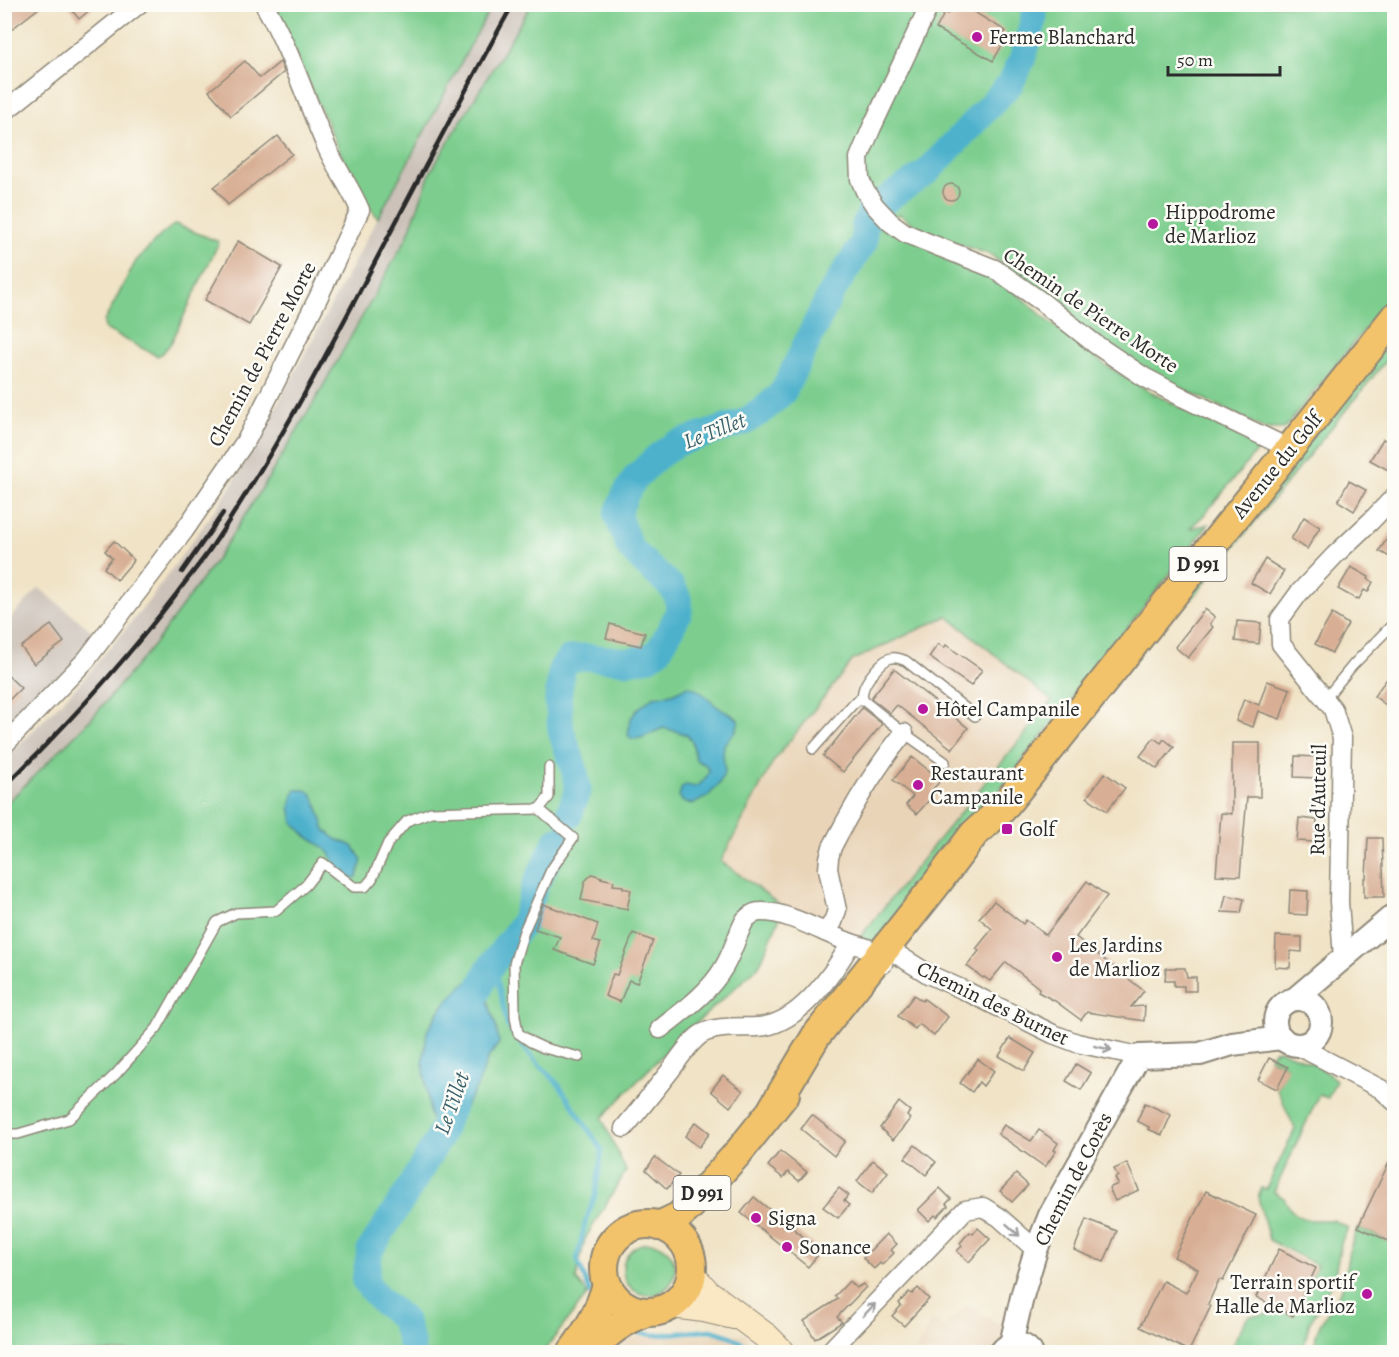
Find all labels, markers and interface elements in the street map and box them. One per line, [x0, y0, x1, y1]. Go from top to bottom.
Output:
place label: Ferme Blanchard [989, 23, 1136, 51]
marker: Ferme Blanchard [970, 30, 984, 44]
scale bar [1168, 39, 1280, 77]
text: 50 m [1177, 48, 1213, 72]
place label: Hippodrome de Marlioz [1165, 198, 1276, 250]
marker: Hippodrome de Marlioz [1146, 217, 1160, 231]
street label: Chemin de Pierre Morte [998, 241, 1184, 379]
street label: Chemin de Pierre Morte [201, 256, 323, 452]
street label: Avenue du Golf [1225, 403, 1331, 525]
water label: Le Tillet [679, 405, 750, 456]
road number: D 991 [1170, 547, 1226, 581]
place label: Hôtel Campanile [935, 695, 1080, 723]
marker: Hôtel Campanile [916, 702, 930, 716]
street label: Rue d'Auteuil [1303, 744, 1333, 856]
place label: Restaurant Campanile [930, 759, 1024, 811]
marker: Restaurant Campanile [911, 778, 925, 792]
place label: Golf [1019, 815, 1058, 843]
marker: Golf [1000, 822, 1014, 836]
place label: Les Jardins de Marlioz [1069, 931, 1163, 983]
marker: Les Jardins de Marlioz [1050, 950, 1064, 964]
street label: Chemin des Burnet [912, 954, 1074, 1052]
one-way arrow [1093, 1043, 1112, 1054]
water label: Le Tillet [427, 1067, 477, 1139]
street label: Chemin de Corès [1027, 1107, 1119, 1251]
road number: D 991 [674, 1176, 730, 1210]
place label: Signa [768, 1204, 817, 1232]
marker: Signa [749, 1211, 763, 1225]
one-way arrow [1006, 1222, 1021, 1237]
place label: Sonance [799, 1233, 871, 1261]
marker: Sonance [780, 1240, 794, 1254]
place label: Terrain sportif Halle de Marlioz [1215, 1268, 1358, 1320]
marker: Terrain sportif Halle de Marlioz [1360, 1287, 1374, 1301]
one-way arrow [862, 1303, 876, 1318]

